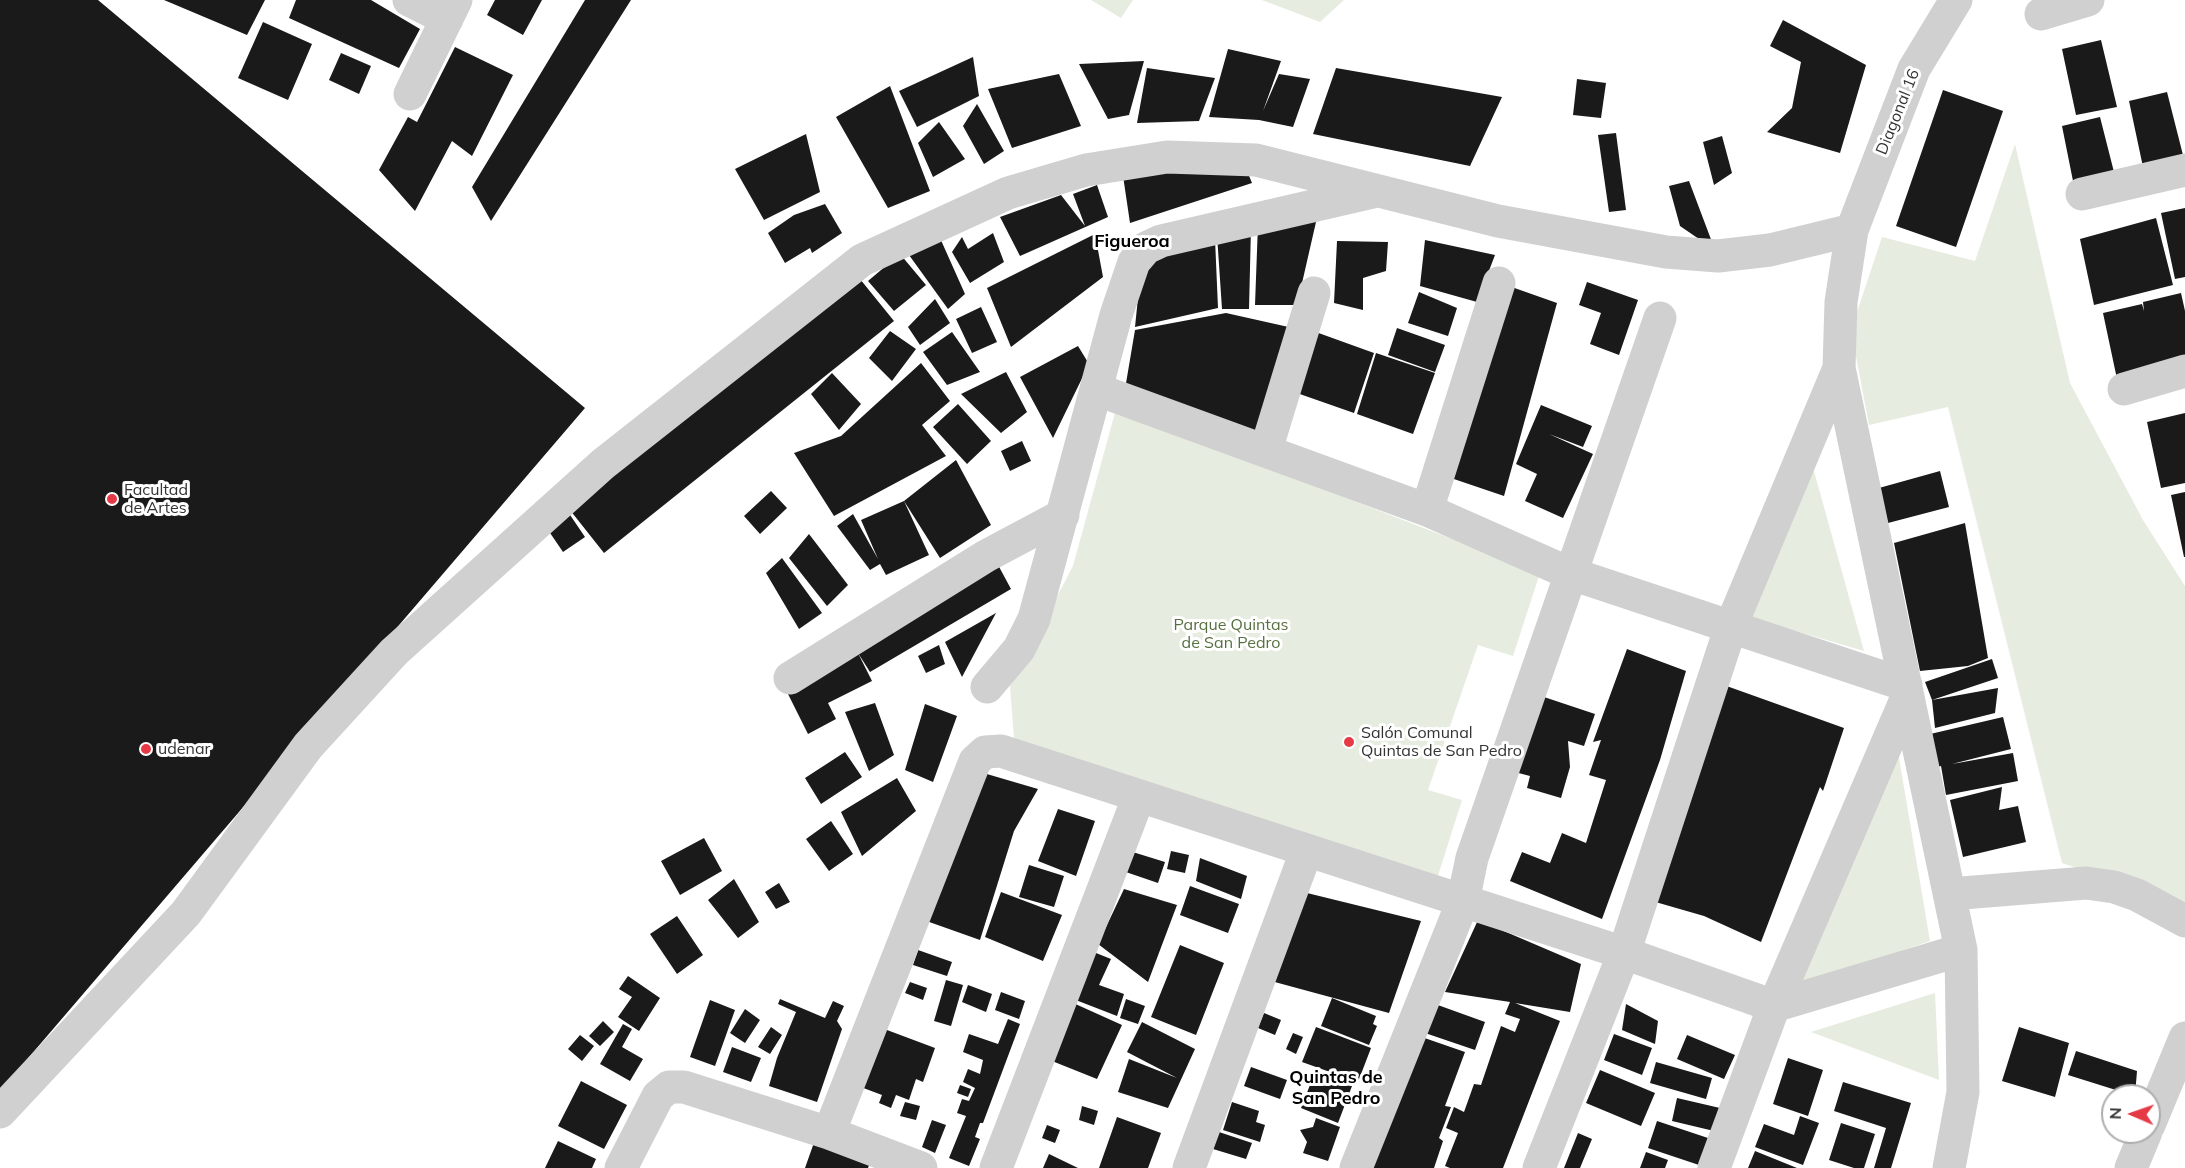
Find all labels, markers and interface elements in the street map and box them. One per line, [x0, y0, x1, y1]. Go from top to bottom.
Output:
street label: Diagonal 16 [1872, 67, 1924, 157]
district label: Figueroa [1094, 231, 1170, 253]
place label: Facultad de Artes [124, 480, 188, 518]
marker: Facultad de Artes [105, 492, 119, 506]
park label: Parque Quintas de San Pedro [1174, 615, 1288, 653]
place label: Salón Comunal Quintas de San Pedro [1361, 723, 1522, 761]
marker: Salón Comunal Quintas de San Pedro [1342, 735, 1356, 749]
place label: udenar [158, 739, 210, 759]
marker: udenar [139, 742, 153, 756]
district label: Quintas de San Pedro [1289, 1067, 1383, 1110]
north arrow [2101, 1084, 2161, 1144]
text: N [2105, 1107, 2125, 1120]

